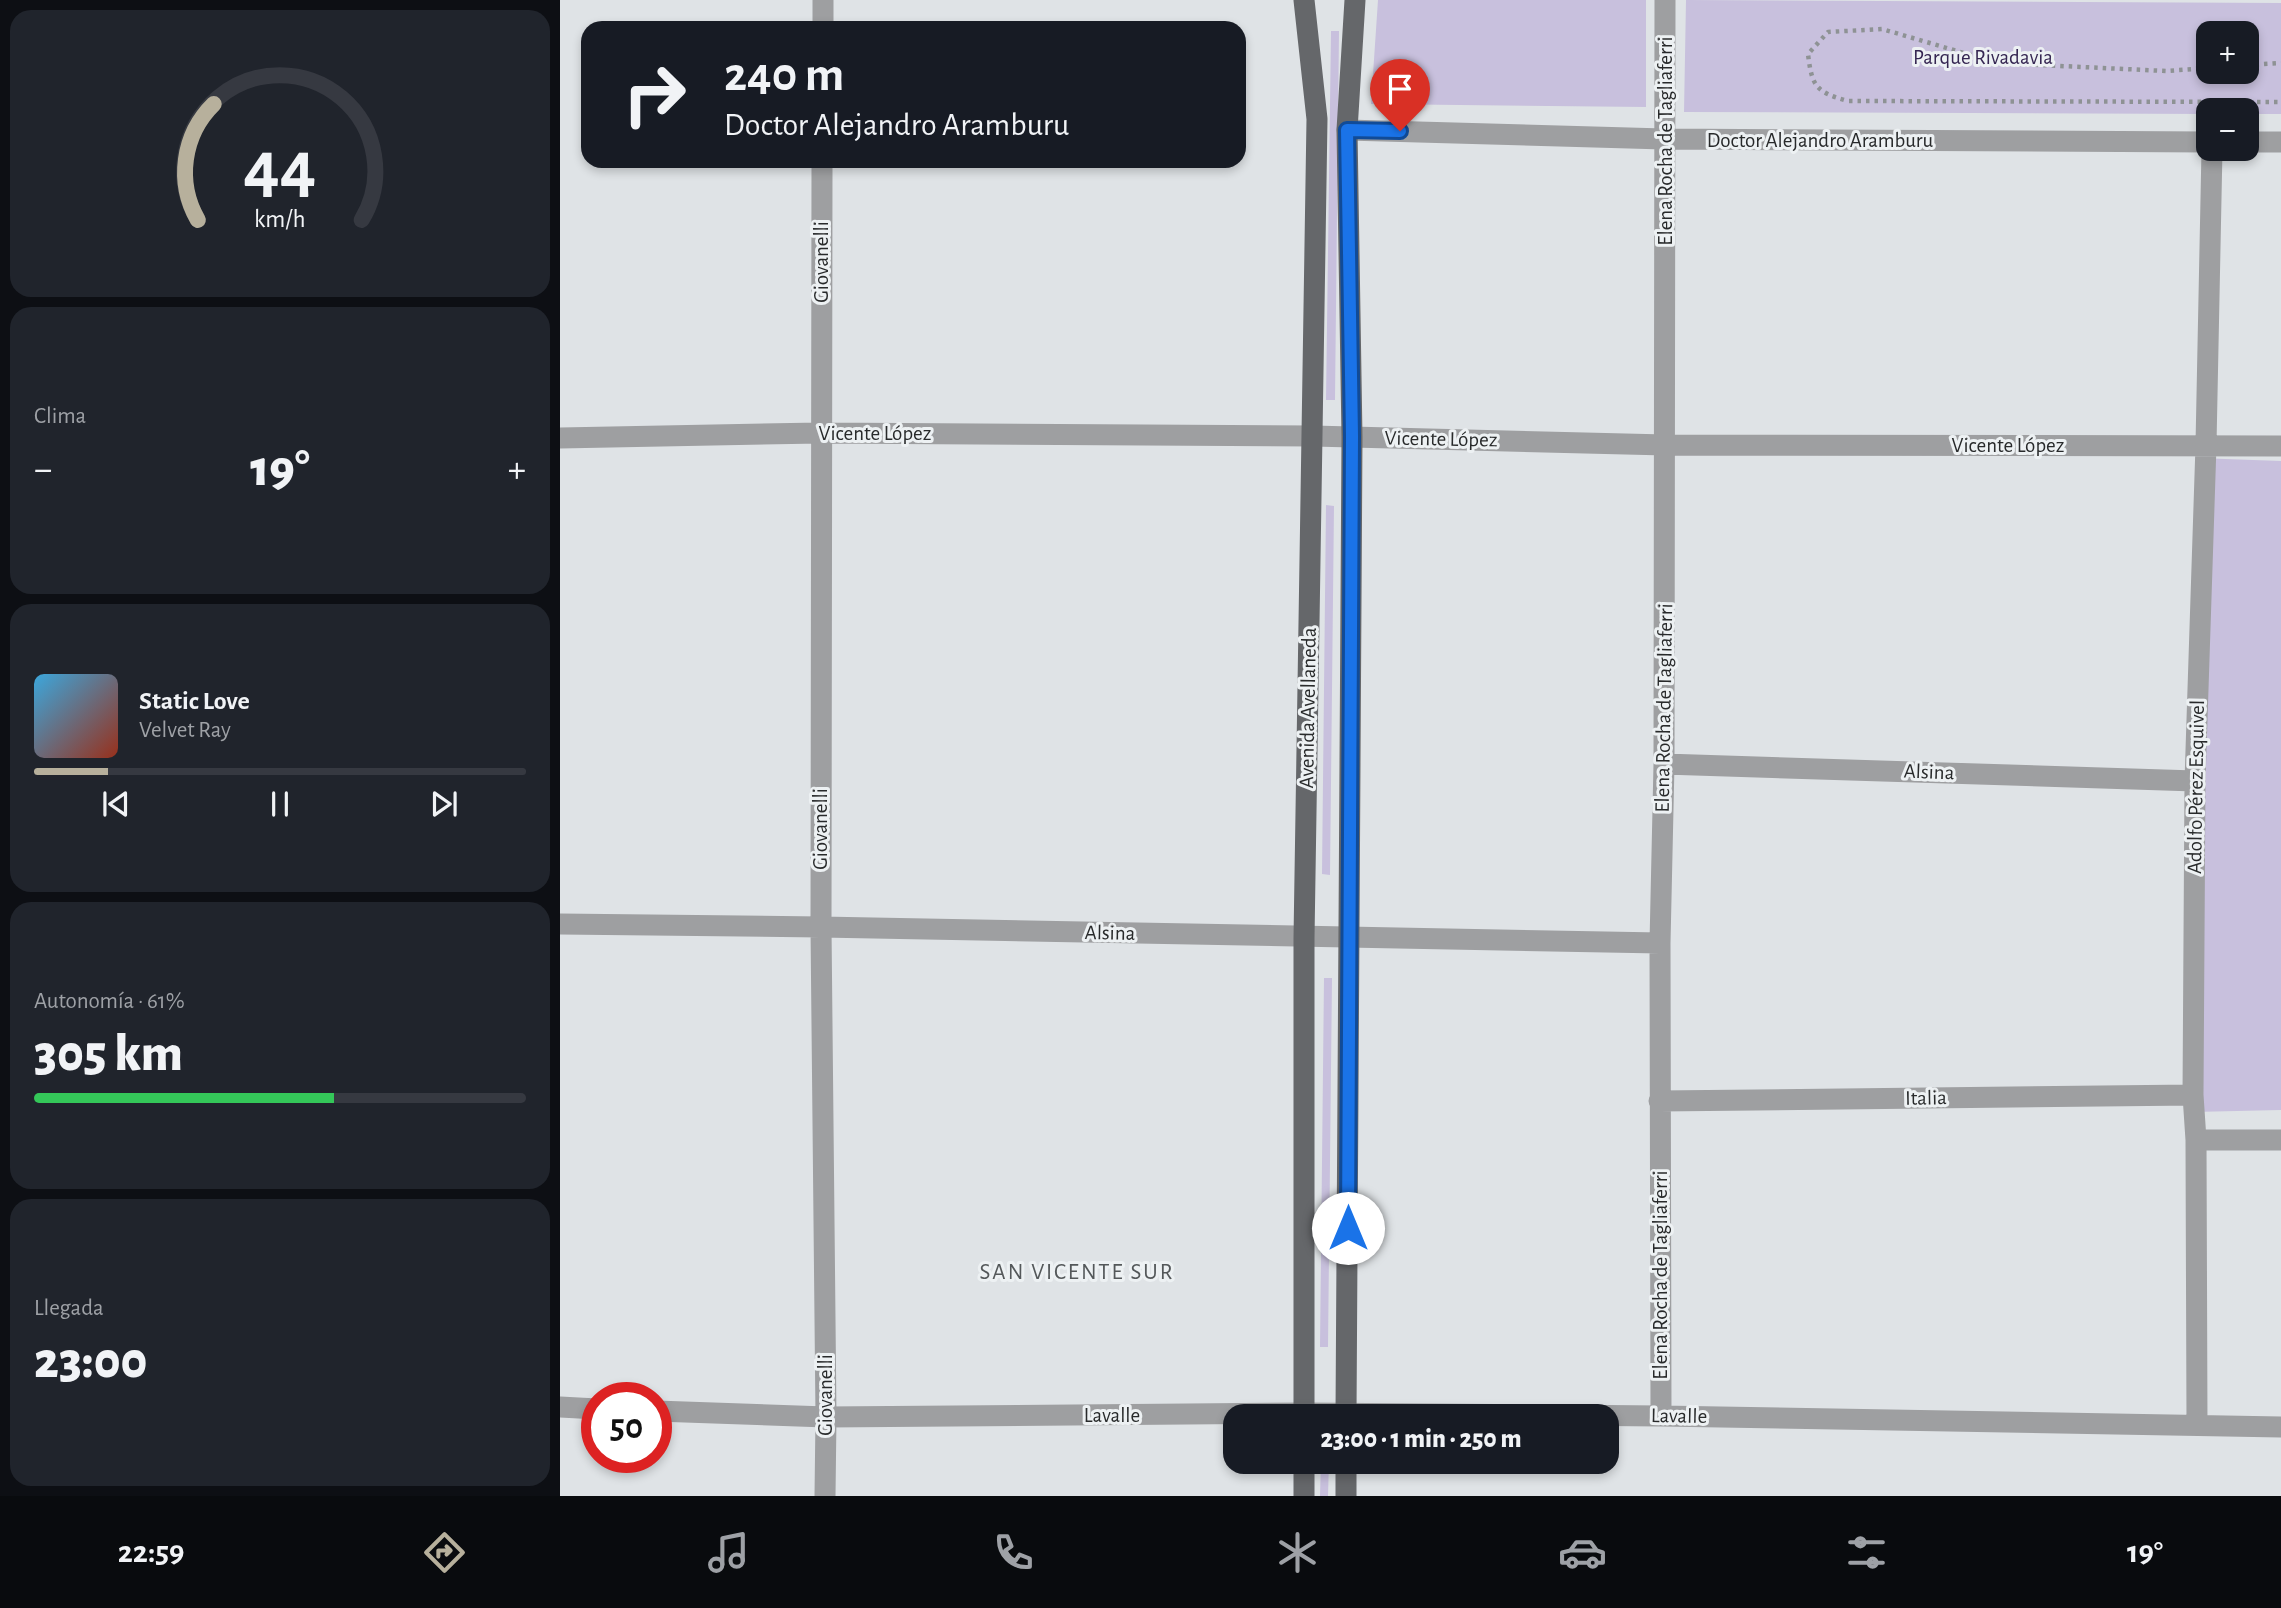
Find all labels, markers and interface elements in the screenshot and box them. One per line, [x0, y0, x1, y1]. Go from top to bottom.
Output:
map controls [2196, 21, 2259, 161]
button: + [2196, 21, 2259, 84]
street label: Elena Rocha de Tagliaferri [1655, 36, 1676, 246]
park label: Parque Rivadavia [1913, 47, 2053, 68]
icon: right [609, 49, 700, 140]
text: 240 m [724, 51, 844, 100]
pin [1370, 59, 1430, 131]
icon: arrive [1381, 70, 1419, 108]
button: − [2196, 98, 2259, 161]
text: Doctor Alejandro Aramburu [724, 109, 1069, 141]
street label: Doctor Alejandro Aramburu [1707, 130, 1934, 151]
text: 44 [243, 132, 317, 205]
text: km/h [254, 206, 306, 231]
street label: Giovanelli [811, 221, 832, 303]
text: Clima [34, 405, 86, 428]
street label: Vicente López [819, 423, 931, 444]
street label: Vicente López [1384, 428, 1498, 450]
street label: Vicente López [1952, 435, 2064, 456]
text: 19° [250, 443, 310, 495]
text: − [34, 451, 52, 489]
text: + [508, 451, 526, 489]
street label: Elena Rocha de Tagliaferri [1652, 603, 1676, 813]
street label: Avenida Avellaneda [1296, 627, 1320, 789]
text: Static Love [139, 688, 250, 714]
street label: Adolfo Pérez Esquivel [2184, 700, 2208, 874]
text: Velvet Ray [139, 719, 231, 742]
street label: Alsina [1903, 761, 1955, 783]
icon: previous [97, 785, 135, 823]
icon: pause [261, 785, 299, 823]
icon: next [425, 785, 463, 823]
street label: Giovanelli [810, 788, 831, 870]
street label: Alsina [1084, 922, 1136, 944]
text: Autonomía · 61% [34, 990, 185, 1013]
text: 305 km [34, 1028, 183, 1080]
street label: Italia [1905, 1087, 1947, 1109]
street label: Elena Rocha de Tagliaferri [1650, 1170, 1671, 1380]
position arrow [1311, 1191, 1385, 1265]
district label: SAN VICENTE SUR [979, 1261, 1175, 1284]
text: Llegada [34, 1297, 104, 1320]
text: 23:00 [34, 1335, 148, 1387]
street label: Giovanelli [815, 1354, 836, 1436]
speed limit sign: 50 [581, 1382, 672, 1473]
street label: Lavalle [1084, 1405, 1140, 1426]
street label: Lavalle [1651, 1405, 1707, 1427]
text: 23:00 · 1 min · 250 m [1320, 1426, 1522, 1452]
icon: directions [420, 1528, 469, 1577]
icon: music [704, 1528, 753, 1577]
icon: phone [989, 1528, 1038, 1577]
icon: climate [1273, 1528, 1322, 1577]
icon: car [1558, 1528, 1607, 1577]
icon: filters [1842, 1528, 1891, 1577]
text: 22:59 [118, 1536, 185, 1568]
text: 19° [2127, 1536, 2163, 1568]

